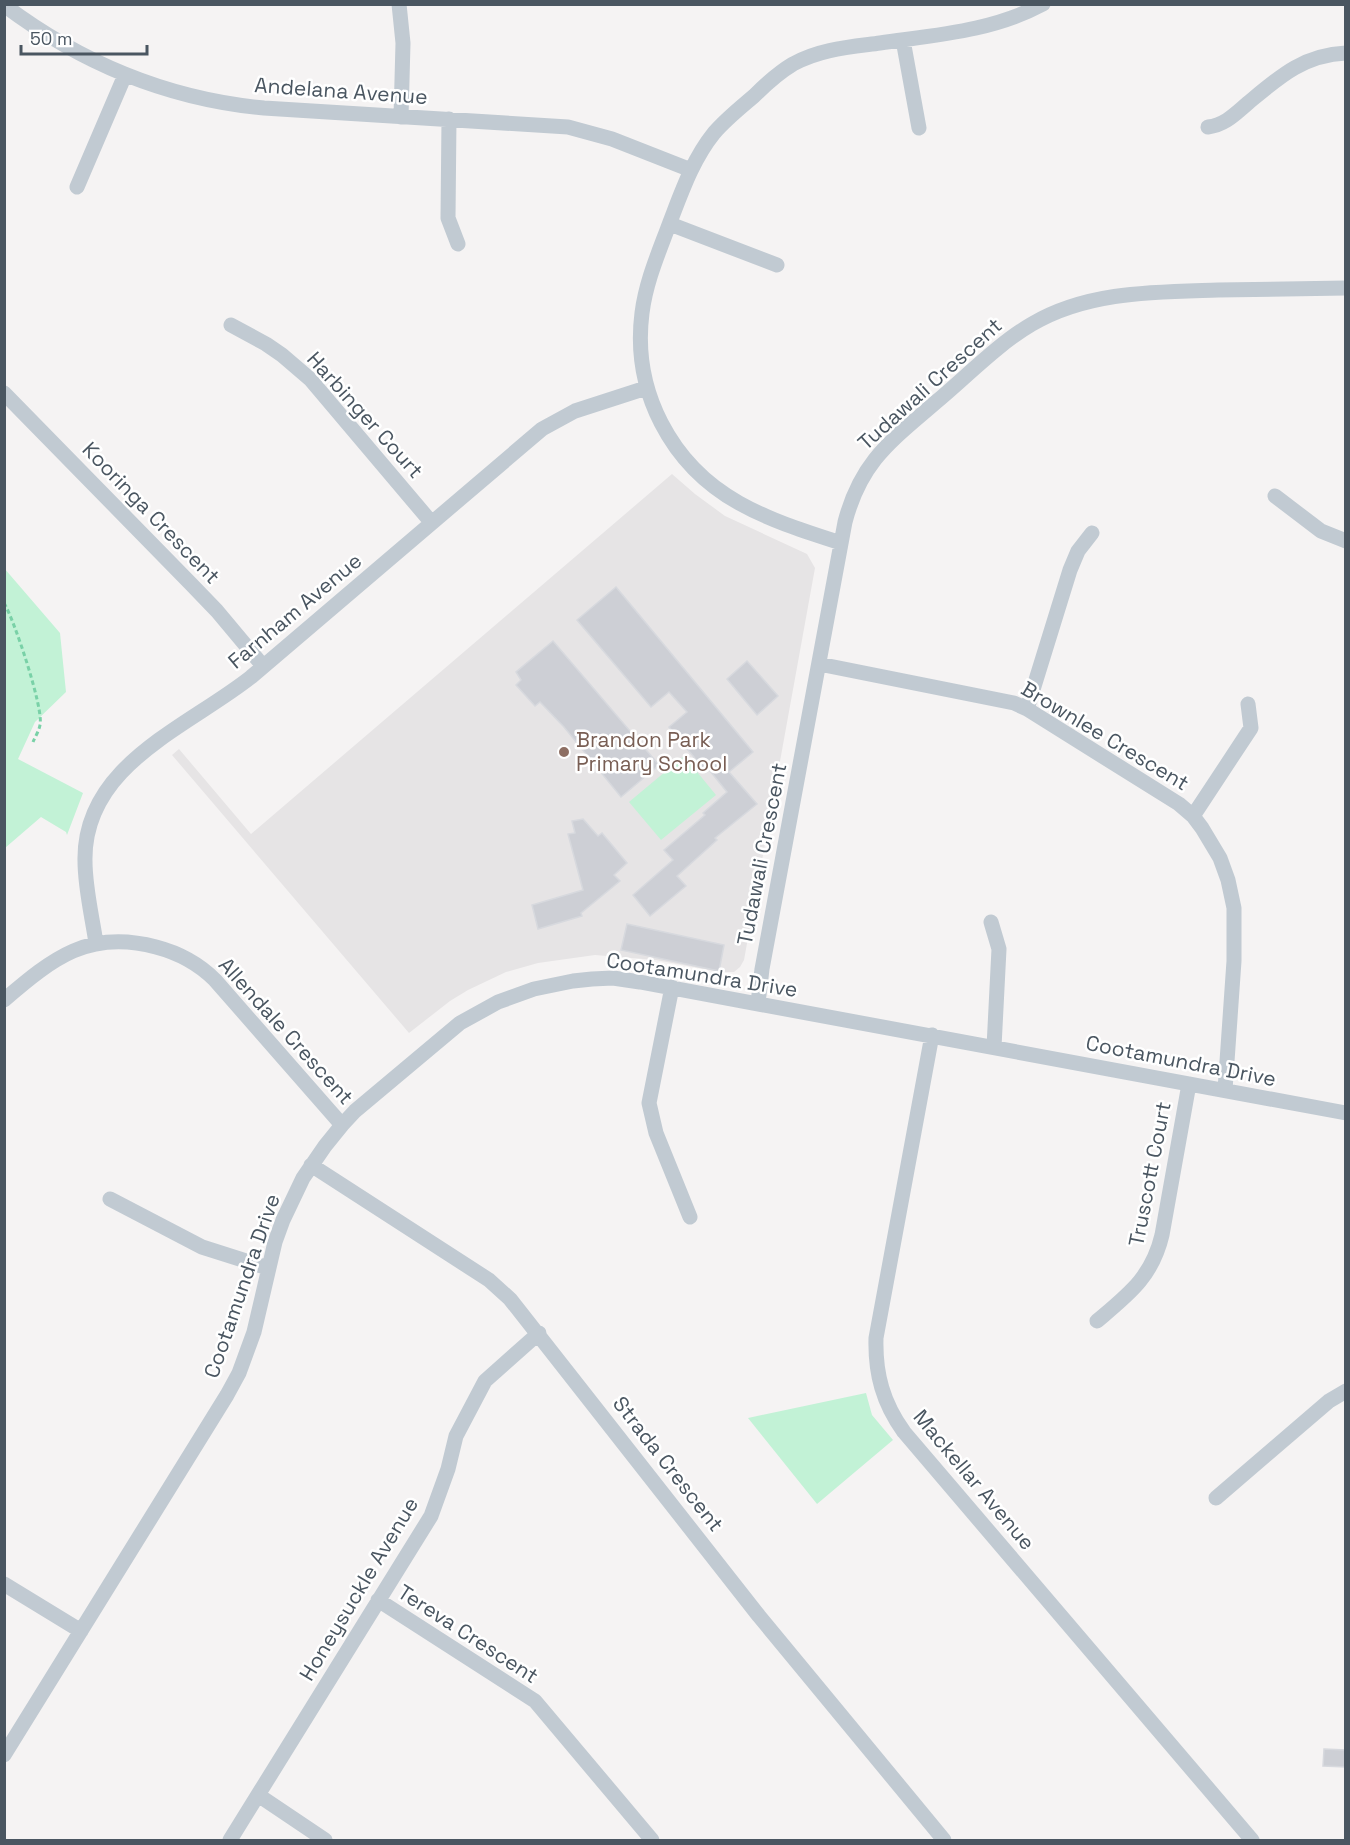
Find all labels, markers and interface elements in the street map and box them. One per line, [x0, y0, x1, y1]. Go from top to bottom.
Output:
scale bar [21, 18, 147, 56]
text: 50 m [30, 27, 72, 50]
street label: Andelana Avenue [254, 71, 429, 110]
street label: Tudawali Crescent [852, 312, 1007, 456]
street label: Harbinger Court [301, 346, 429, 484]
street label: Kooringa Crescent [77, 436, 226, 589]
street label: Farnham Avenue [222, 547, 367, 674]
street label: Brownlee Crescent [1016, 675, 1194, 796]
place label: Brandon Park Primary School [576, 726, 727, 777]
marker: Brandon Park Primary School [557, 745, 571, 759]
street label: Tudawali Crescent [731, 760, 792, 947]
street label: Cootamundra Drive [605, 946, 800, 1003]
street label: Allendale Crescent [213, 951, 360, 1110]
street label: Cootamundra Drive [1084, 1029, 1278, 1092]
street label: Truscott Court [1122, 1099, 1177, 1249]
street label: Cootamundra Drive [197, 1190, 286, 1382]
street label: Strada Crescent [607, 1391, 730, 1537]
street label: Mackellar Avenue [908, 1404, 1041, 1555]
street label: Honeysuckle Avenue [293, 1492, 424, 1686]
street label: Tereva Crescent [393, 1578, 544, 1689]

